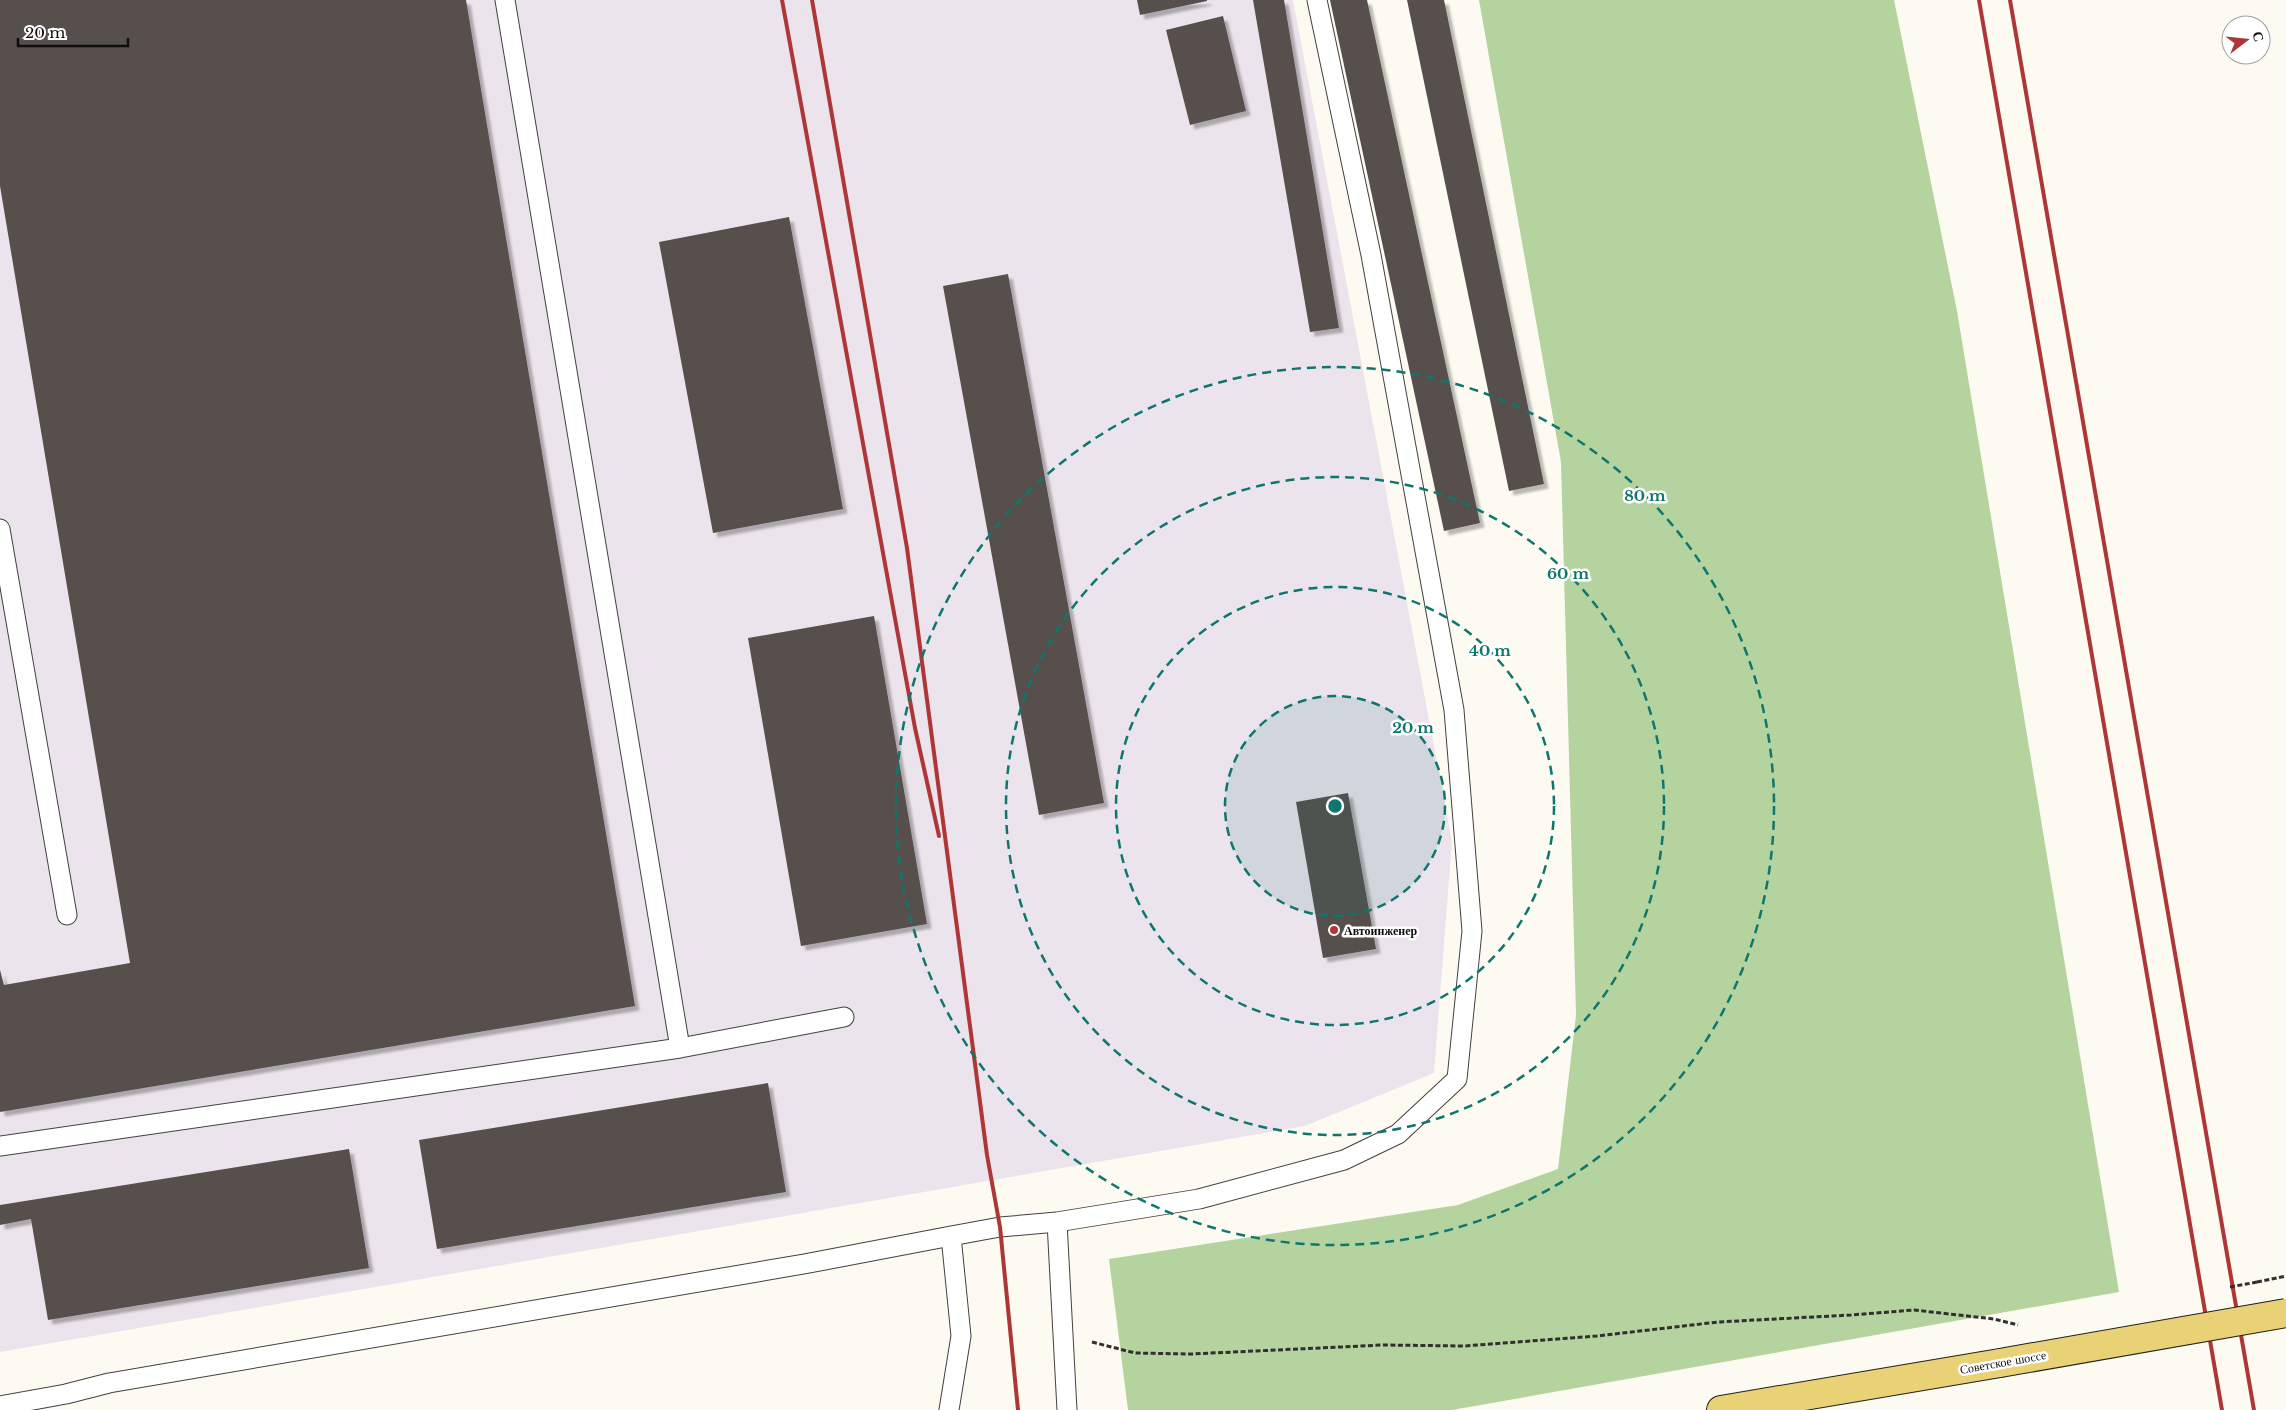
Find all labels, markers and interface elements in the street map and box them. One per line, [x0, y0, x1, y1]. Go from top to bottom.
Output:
scale bar [18, 15, 128, 47]
north arrow [2221, 15, 2271, 65]
text: 20 m [25, 23, 65, 42]
text: С [2248, 29, 2269, 44]
text: 80 m [1624, 486, 1666, 505]
text: 60 m [1547, 564, 1589, 583]
text: 40 m [1469, 641, 1511, 660]
text: 20 m [1392, 718, 1434, 737]
centre of rings [1326, 797, 1344, 815]
place label: Автоинженер [1344, 923, 1418, 938]
marker: Автоинженер [1328, 924, 1340, 936]
street label: Советское шоссе [1959, 1347, 2047, 1377]

